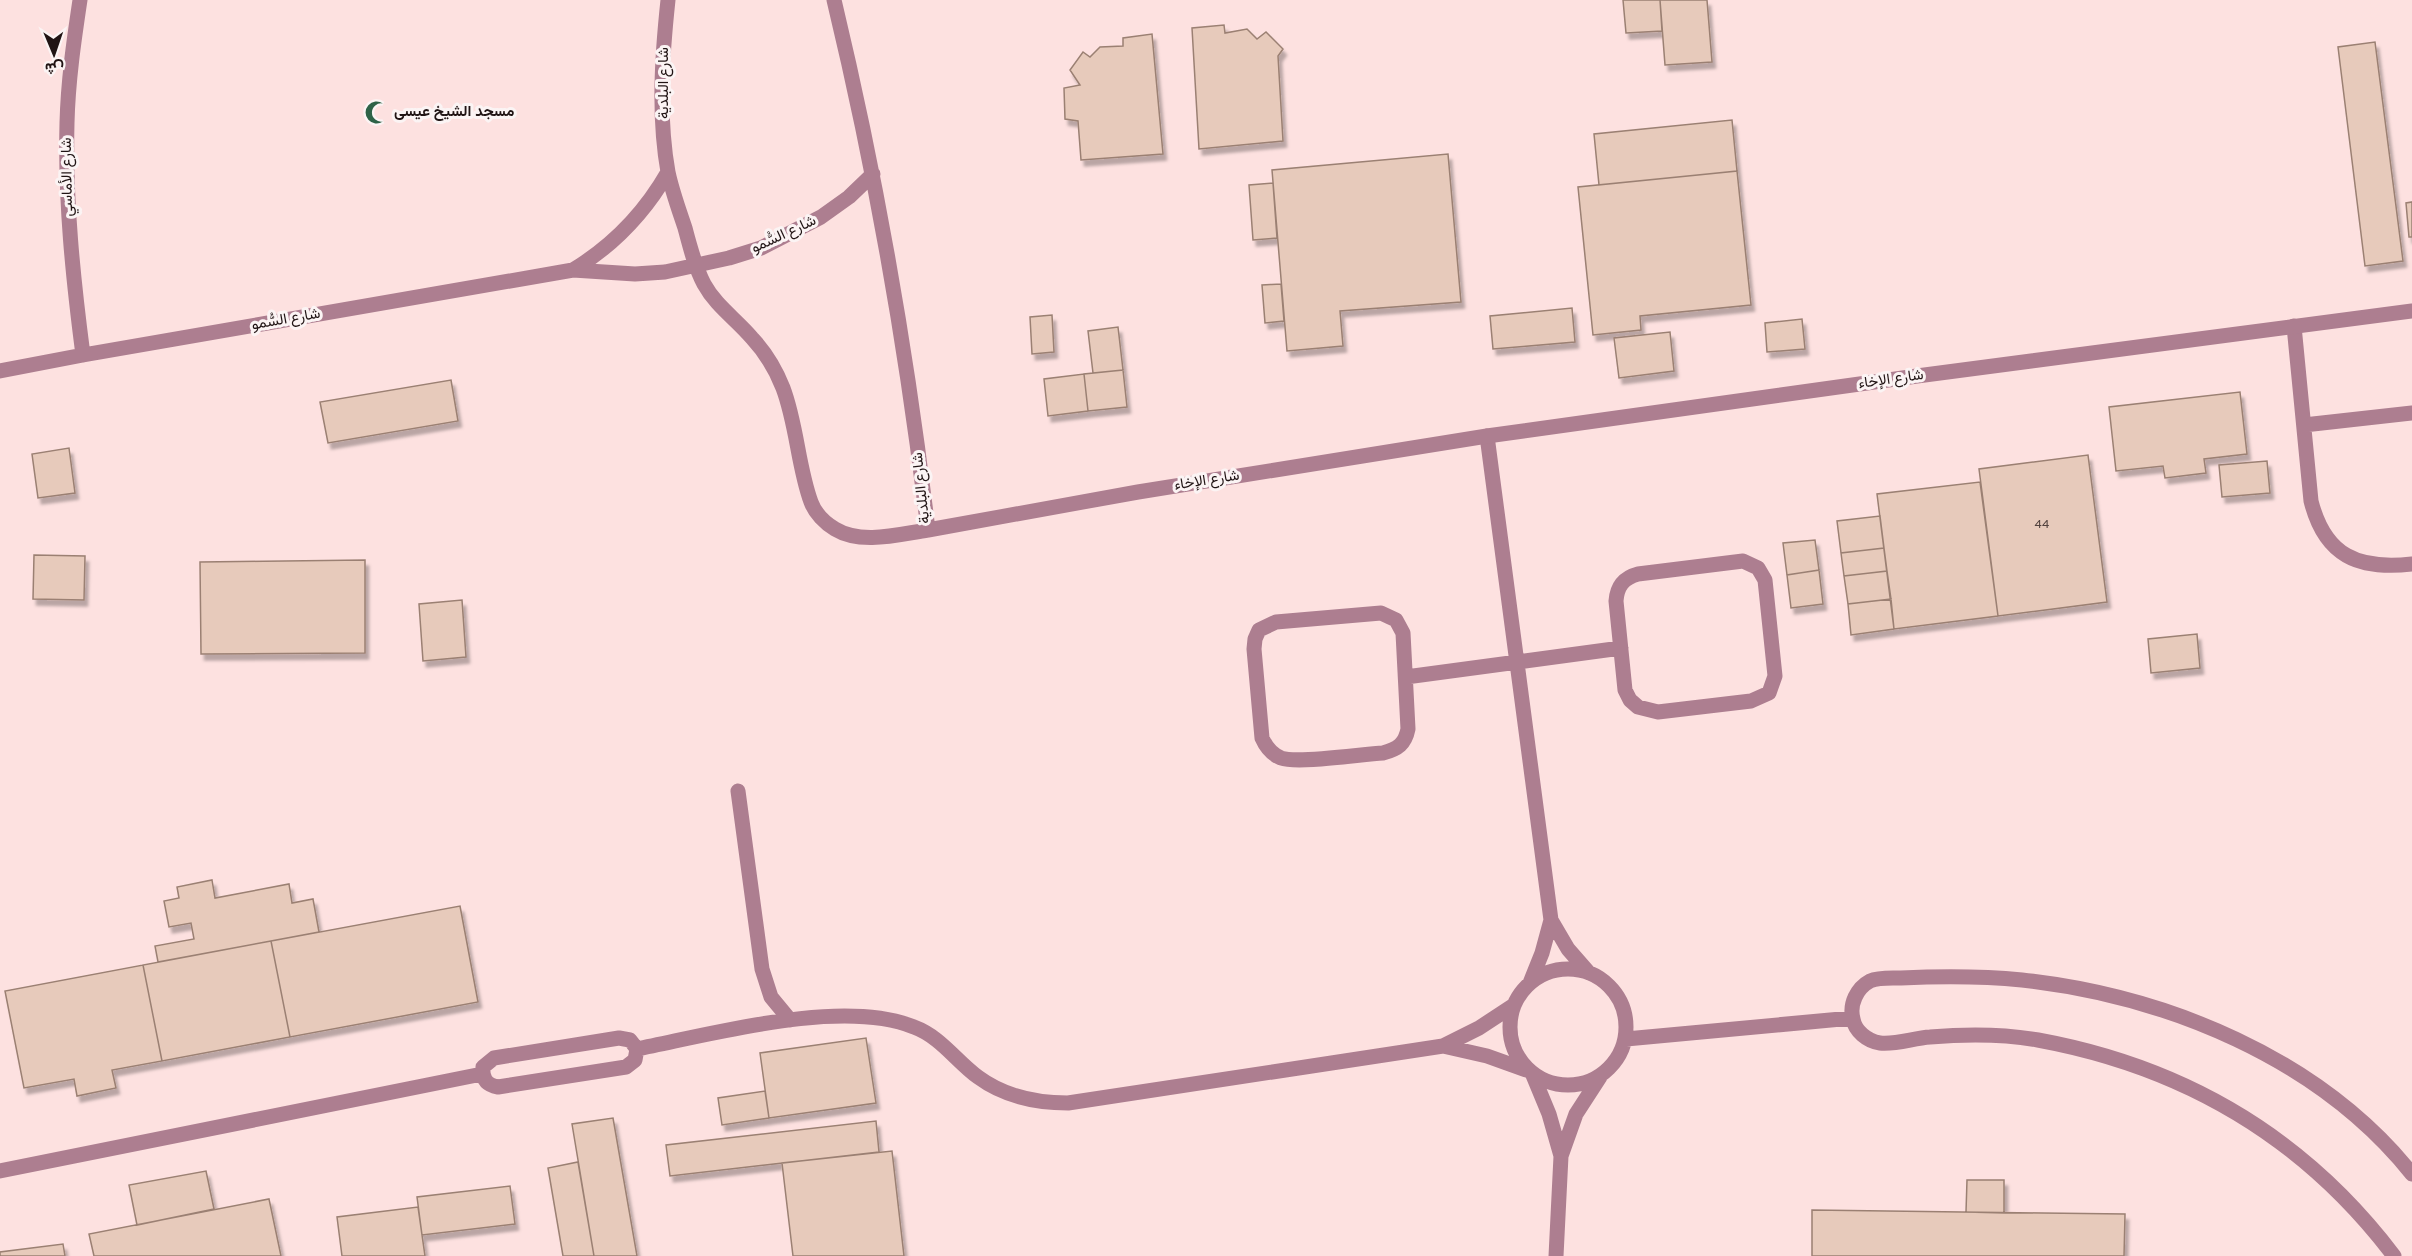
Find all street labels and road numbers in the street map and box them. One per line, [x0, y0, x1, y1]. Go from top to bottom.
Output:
street label: شارع البلدية [655, 47, 674, 119]
street label: شارع الأماسي [57, 137, 80, 217]
street label: شارع السُّمو [748, 211, 820, 258]
street label: شارع السُّمو [250, 303, 322, 335]
street label: شارع الإخاء [1857, 366, 1925, 394]
street label: شارع البلدية [909, 451, 935, 525]
street label: شارع الإخاء [1173, 466, 1241, 496]

